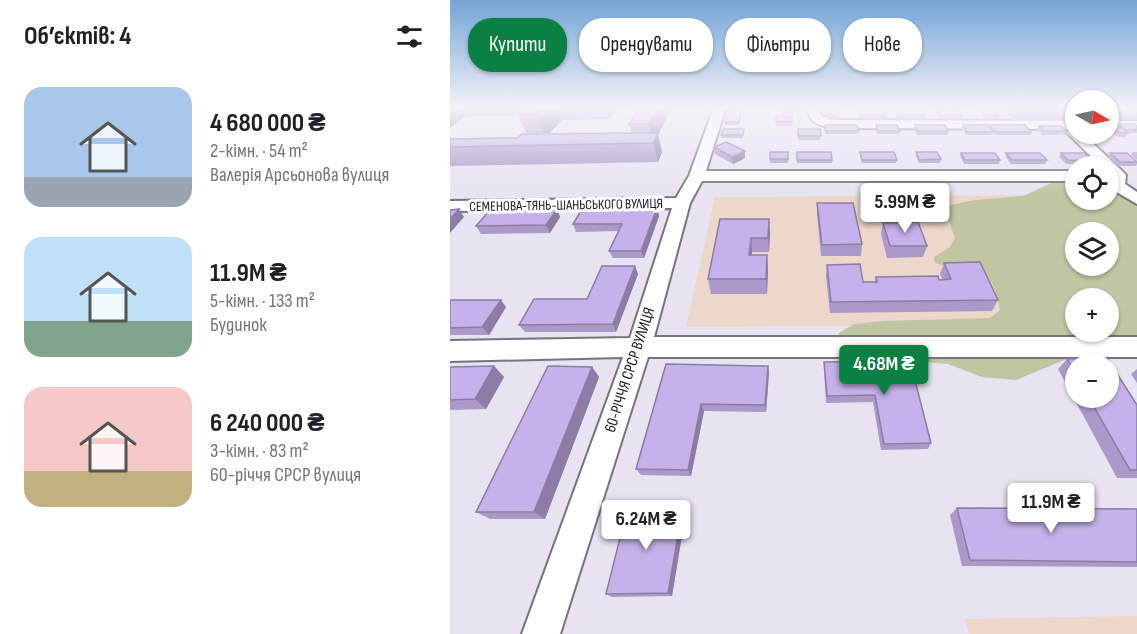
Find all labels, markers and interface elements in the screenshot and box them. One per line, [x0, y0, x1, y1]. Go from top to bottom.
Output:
chip: Купити [468, 18, 567, 72]
chip: Орендувати [579, 18, 713, 72]
chip: Фільтри [725, 18, 831, 72]
chip: Нове [843, 18, 922, 72]
icon: filters [393, 20, 426, 53]
text: Об’єктів: 4 [24, 21, 131, 52]
north arrow [1065, 90, 1119, 144]
map controls [1065, 90, 1119, 408]
text: 4 680 000 ₴ [210, 108, 326, 139]
icon: home [72, 111, 144, 183]
text: 2-кімн. · 54 m² [210, 139, 308, 163]
button: locate [1065, 156, 1119, 210]
text: Валерія Арсьонова вулиця [210, 163, 389, 187]
pin: 5.99M ₴ [850, 183, 960, 234]
text: 5.99M ₴ [874, 190, 936, 214]
street label: СЕМЕНОВА-ТЯНЬ-ШАНЬСЬКОГО ВУЛИЦЯ [469, 195, 663, 215]
button: layers [1065, 222, 1119, 276]
text: 11.9M ₴ [210, 258, 287, 289]
icon: home [72, 261, 144, 333]
button: + [1065, 288, 1119, 342]
text: 5-кімн. · 133 m² [210, 289, 315, 313]
street label: 60-РІЧЧЯ СРСР ВУЛИЦЯ [601, 305, 659, 435]
text: Будинок [210, 313, 267, 337]
pin: 4.68M ₴ [829, 345, 939, 396]
text: 4.68M ₴ [853, 352, 915, 376]
button: − [1065, 354, 1119, 408]
text: 6 240 000 ₴ [210, 408, 325, 439]
icon: home [72, 411, 144, 483]
text: 3-кімн. · 83 m² [210, 439, 309, 463]
text: 60-річчя СРСР вулиця [210, 463, 361, 487]
pin: 11.9M ₴ [996, 483, 1106, 534]
text: 11.9M ₴ [1021, 490, 1081, 514]
pin: 6.24M ₴ [591, 500, 701, 551]
text: 6.24M ₴ [615, 507, 677, 531]

